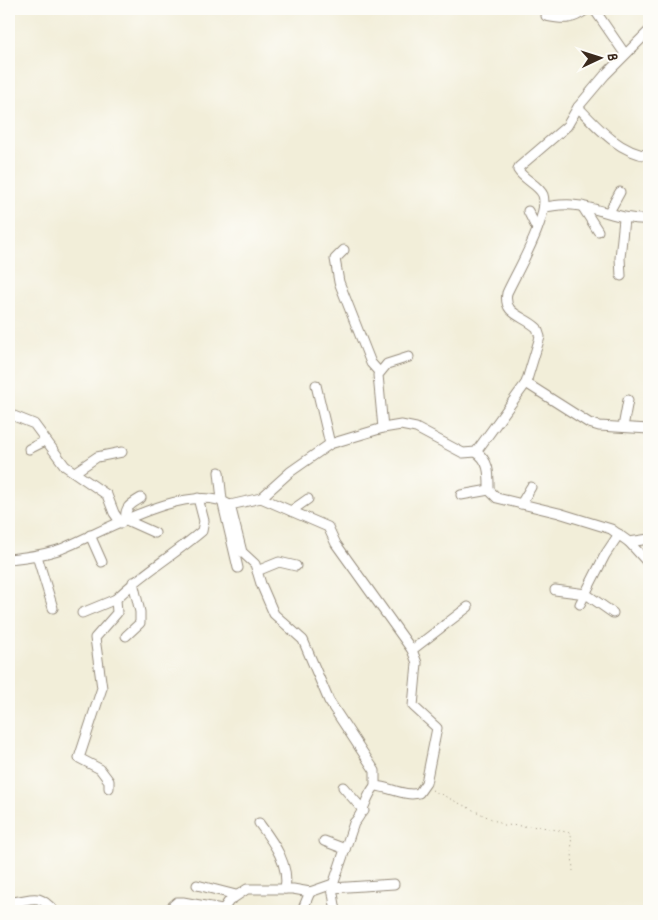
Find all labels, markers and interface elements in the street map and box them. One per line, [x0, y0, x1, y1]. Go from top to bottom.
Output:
north arrow [576, 32, 626, 82]
text: B [604, 53, 623, 61]

